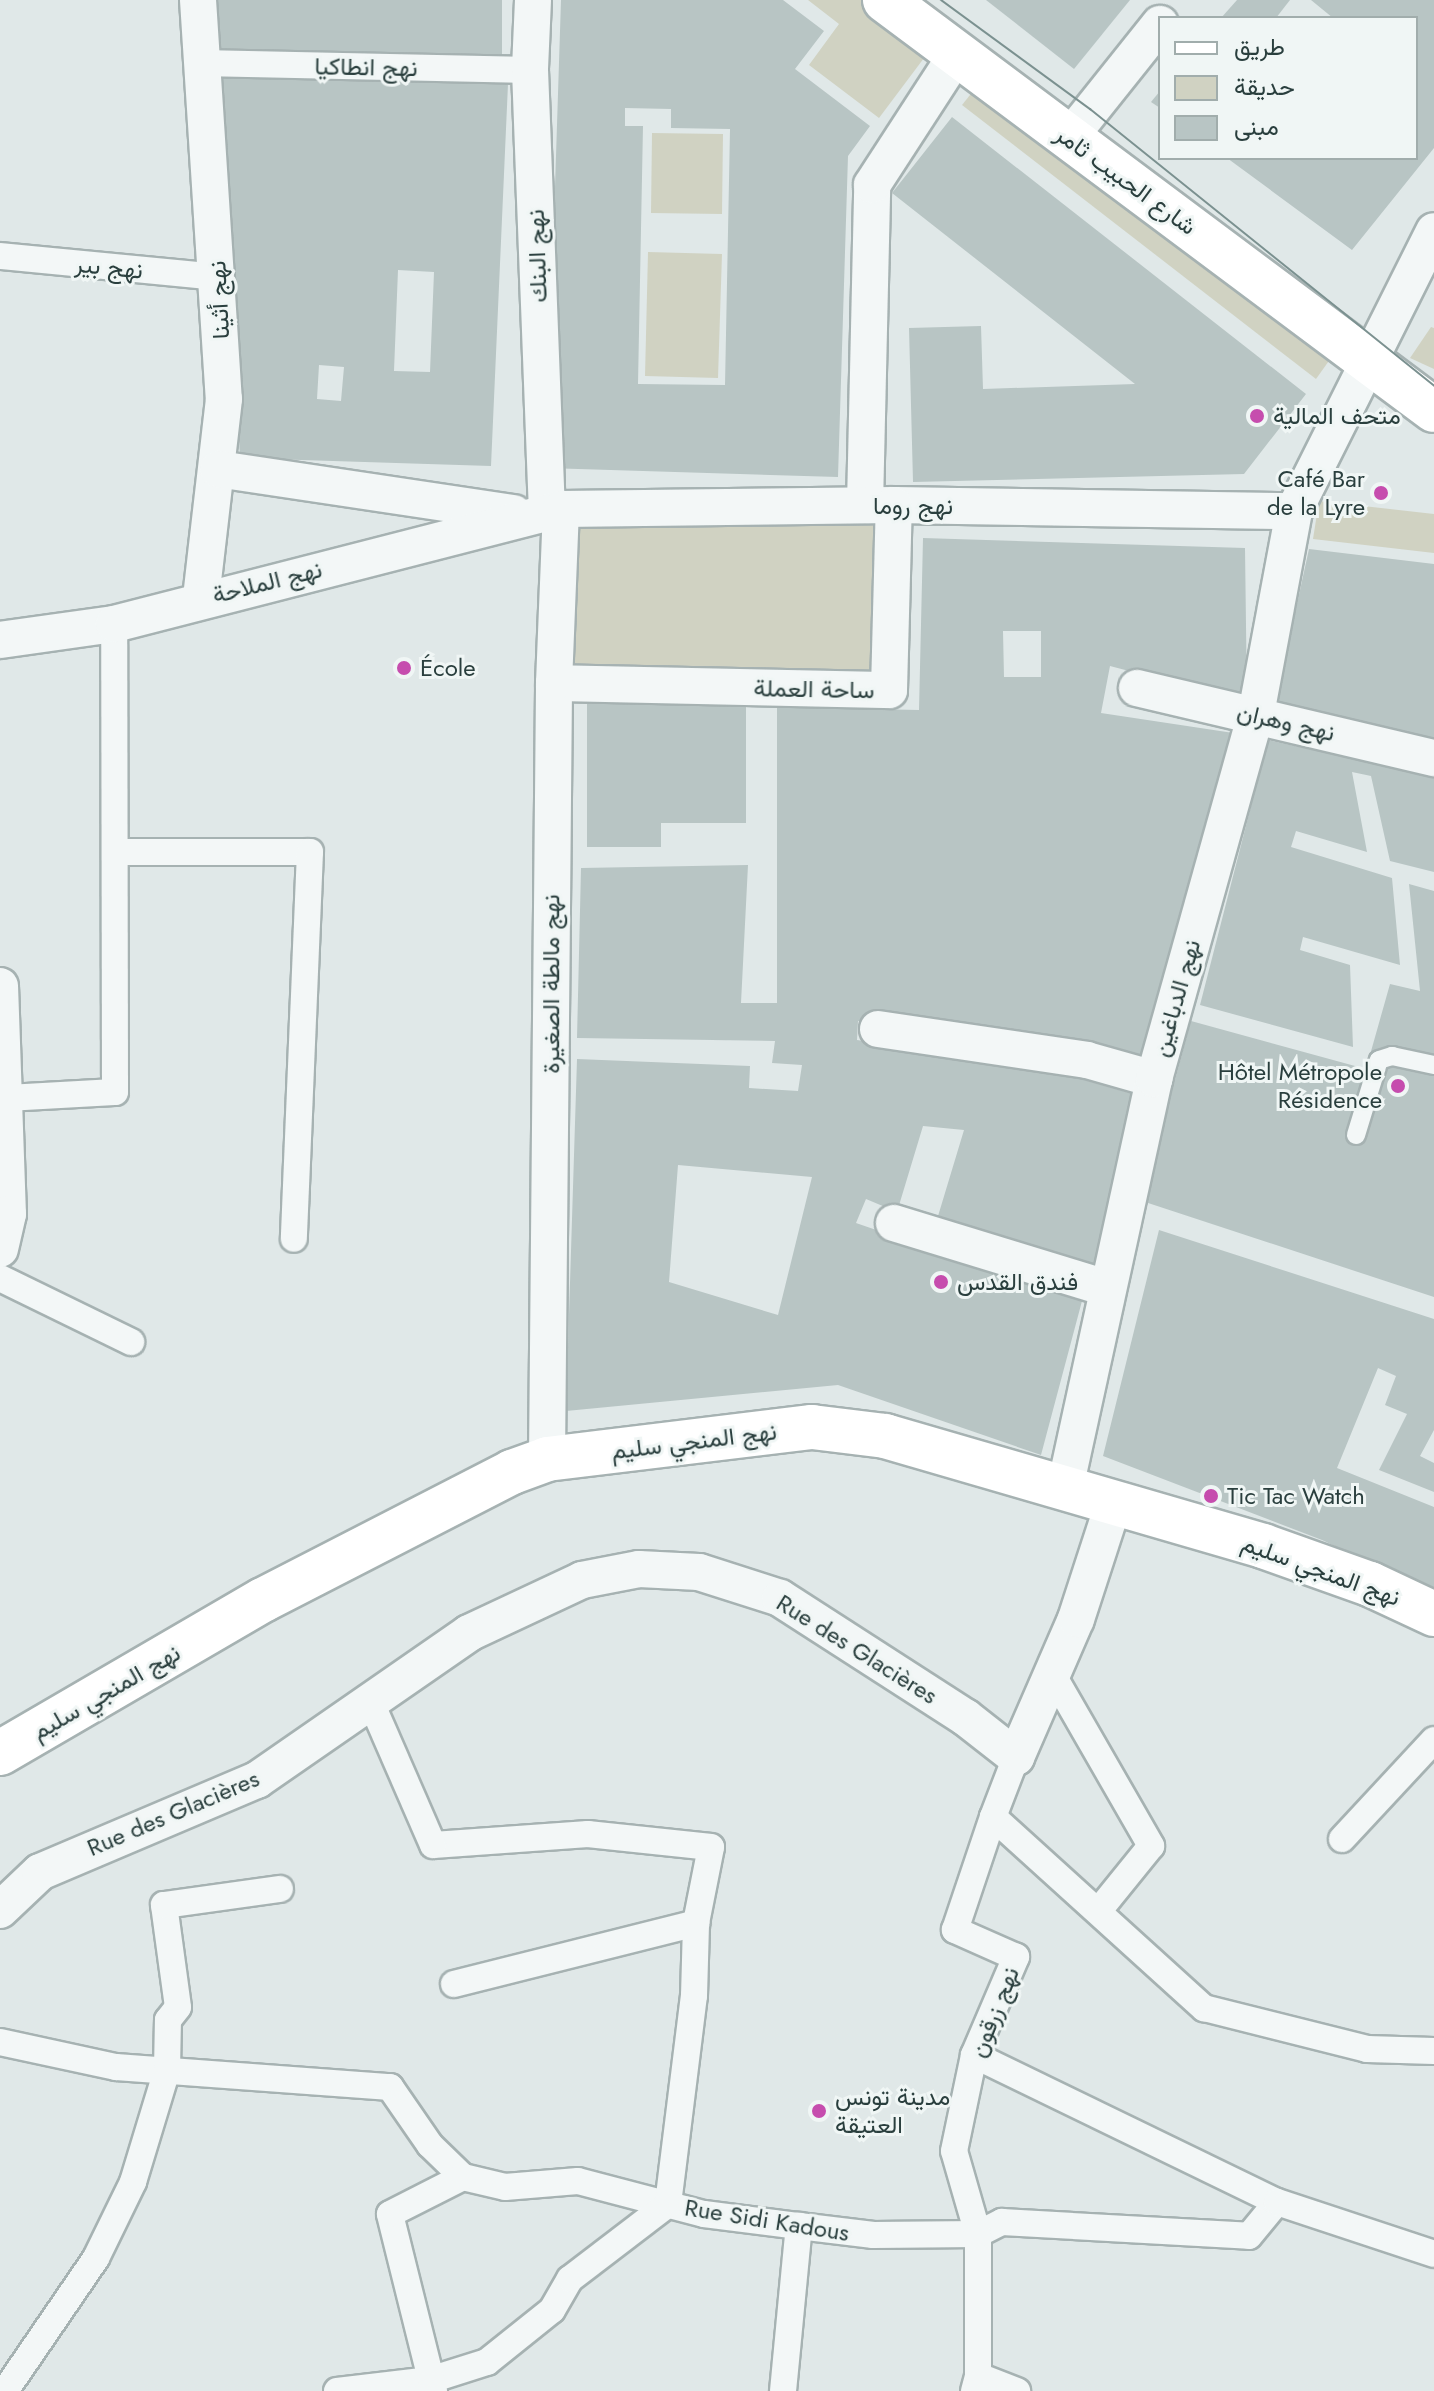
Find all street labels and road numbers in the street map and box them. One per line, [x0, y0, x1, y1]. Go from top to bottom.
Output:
street label: نهج انطاكيا [314, 52, 418, 82]
street label: شارع الحبيب ثامر [1050, 119, 1202, 241]
street label: نهج البنك [521, 209, 553, 303]
street label: نهج بير [73, 249, 145, 285]
street label: نهج أثينا [203, 260, 235, 340]
street label: نهج روما [873, 492, 953, 520]
street label: نهج الملاحة [209, 555, 325, 609]
street label: ساحة العملة [753, 674, 875, 704]
street label: نهج وهران [1234, 697, 1338, 747]
street label: نهج مالطة الصغيرة [537, 894, 565, 1074]
street label: نهج الدباغين [1146, 936, 1206, 1060]
street label: نهج المنجي سليم [610, 1417, 778, 1465]
street label: نهج المنجي سليم [1238, 1528, 1404, 1612]
street label: Rue des Glacières [771, 1588, 943, 1710]
street label: نهج المنجي سليم [27, 1638, 185, 1746]
street label: Rue des Glacières [83, 1764, 263, 1862]
street label: نهج زرقون [963, 1963, 1025, 2061]
street label: Rue Sidi Kadous [683, 2193, 851, 2247]

